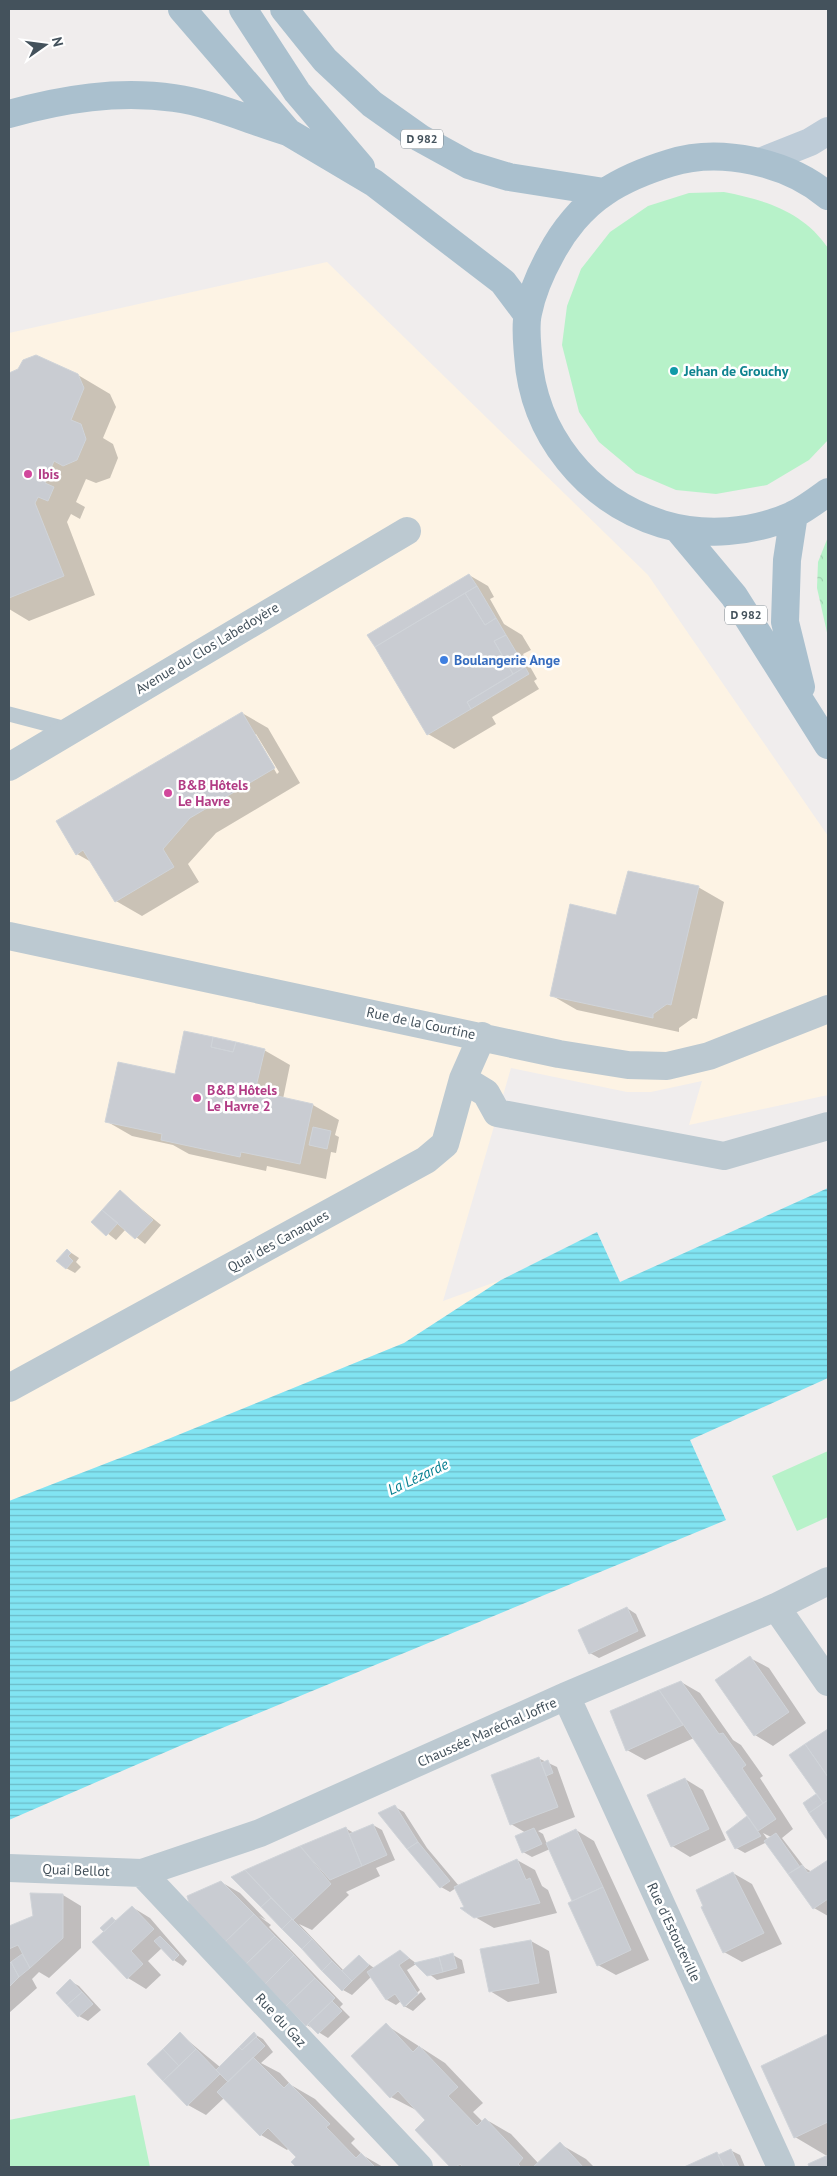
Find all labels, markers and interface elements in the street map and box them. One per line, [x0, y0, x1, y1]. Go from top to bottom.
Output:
north arrow [20, 20, 70, 70]
text: N [48, 35, 67, 48]
road number: D 982 [401, 130, 443, 148]
place label: Jehan de Grouchy [683, 362, 789, 380]
marker: Jehan de Grouchy [668, 365, 680, 377]
place label: Ibis [38, 465, 59, 483]
marker: Ibis [22, 468, 34, 480]
street label: Avenue du Clos Labedoyère [132, 598, 282, 698]
road number: D 982 [725, 606, 767, 624]
place label: Boulangerie Ange [454, 651, 560, 669]
marker: Boulangerie Ange [438, 654, 450, 666]
place label: B&B Hôtels Le Havre [178, 776, 248, 810]
marker: B&B Hôtels Le Havre [162, 787, 174, 799]
street label: Rue de la Courtine [365, 1003, 477, 1043]
place label: B&B Hôtels Le Havre 2 [207, 1081, 277, 1115]
marker: B&B Hôtels Le Havre 2 [191, 1092, 203, 1104]
street label: Quai des Canaques [224, 1206, 332, 1276]
water label: La Lézarde [384, 1454, 451, 1499]
street label: Chaussée Maréchal Joffre [415, 1693, 559, 1771]
street label: Quai Bellot [42, 1860, 110, 1880]
street label: Rue d'Estouteville [643, 1880, 705, 1984]
street label: Rue du Gaz [252, 1989, 310, 2051]

